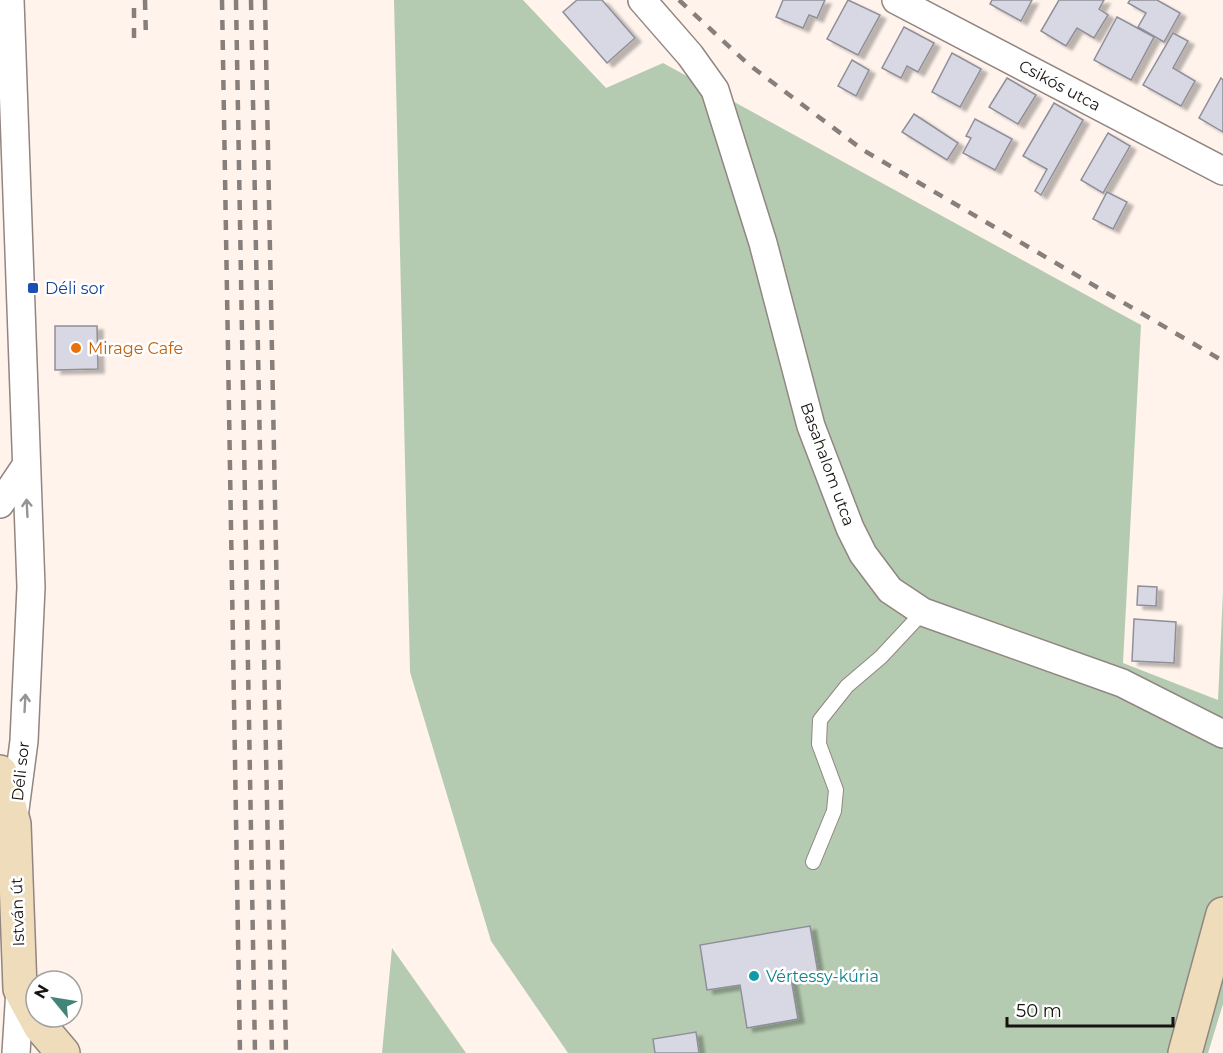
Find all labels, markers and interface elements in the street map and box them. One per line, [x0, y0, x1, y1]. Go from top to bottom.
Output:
street label: Csikós utca [1016, 56, 1104, 115]
place label: Déli sor [45, 279, 105, 298]
marker: Déli sor [26, 281, 40, 295]
place label: Mirage Cafe [88, 339, 183, 358]
marker: Mirage Cafe [69, 341, 83, 355]
street label: Basahalom utca [796, 400, 859, 528]
one-way arrow [21, 499, 32, 519]
one-way arrow [20, 693, 31, 713]
street label: Déli sor [8, 740, 33, 802]
street label: István út [7, 877, 28, 947]
place label: Vértessy-kúria [766, 967, 879, 986]
north arrow [24, 969, 84, 1029]
marker: Vértessy-kúria [747, 969, 761, 983]
text: N [30, 981, 53, 1002]
scale bar [1007, 990, 1174, 1028]
text: 50 m [1016, 1000, 1062, 1022]

